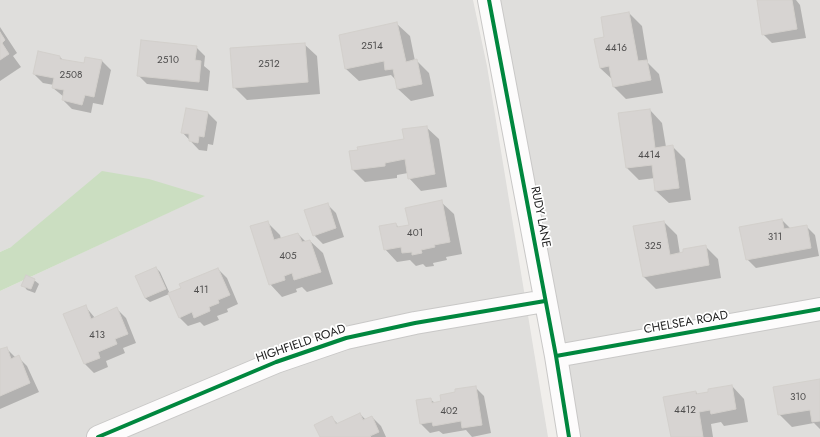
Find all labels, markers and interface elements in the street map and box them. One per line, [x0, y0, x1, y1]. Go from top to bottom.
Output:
house number: 2514 [361, 41, 383, 53]
house number: 4416 [605, 43, 627, 55]
house number: 2510 [157, 55, 179, 67]
house number: 2512 [258, 59, 280, 71]
house number: 2508 [60, 70, 82, 82]
house number: 4414 [638, 150, 660, 162]
street label: RUDY LANE [527, 185, 553, 249]
house number: 401 [407, 228, 423, 240]
house number: 311 [768, 232, 782, 244]
house number: 325 [645, 241, 661, 253]
house number: 405 [279, 251, 297, 263]
house number: 411 [194, 285, 208, 297]
street label: CHELSEA ROAD [643, 308, 729, 338]
street label: HIGHFIELD ROAD [254, 322, 348, 366]
house number: 413 [89, 330, 105, 342]
house number: 310 [790, 392, 806, 404]
house number: 4412 [674, 405, 696, 417]
house number: 402 [440, 406, 458, 418]

